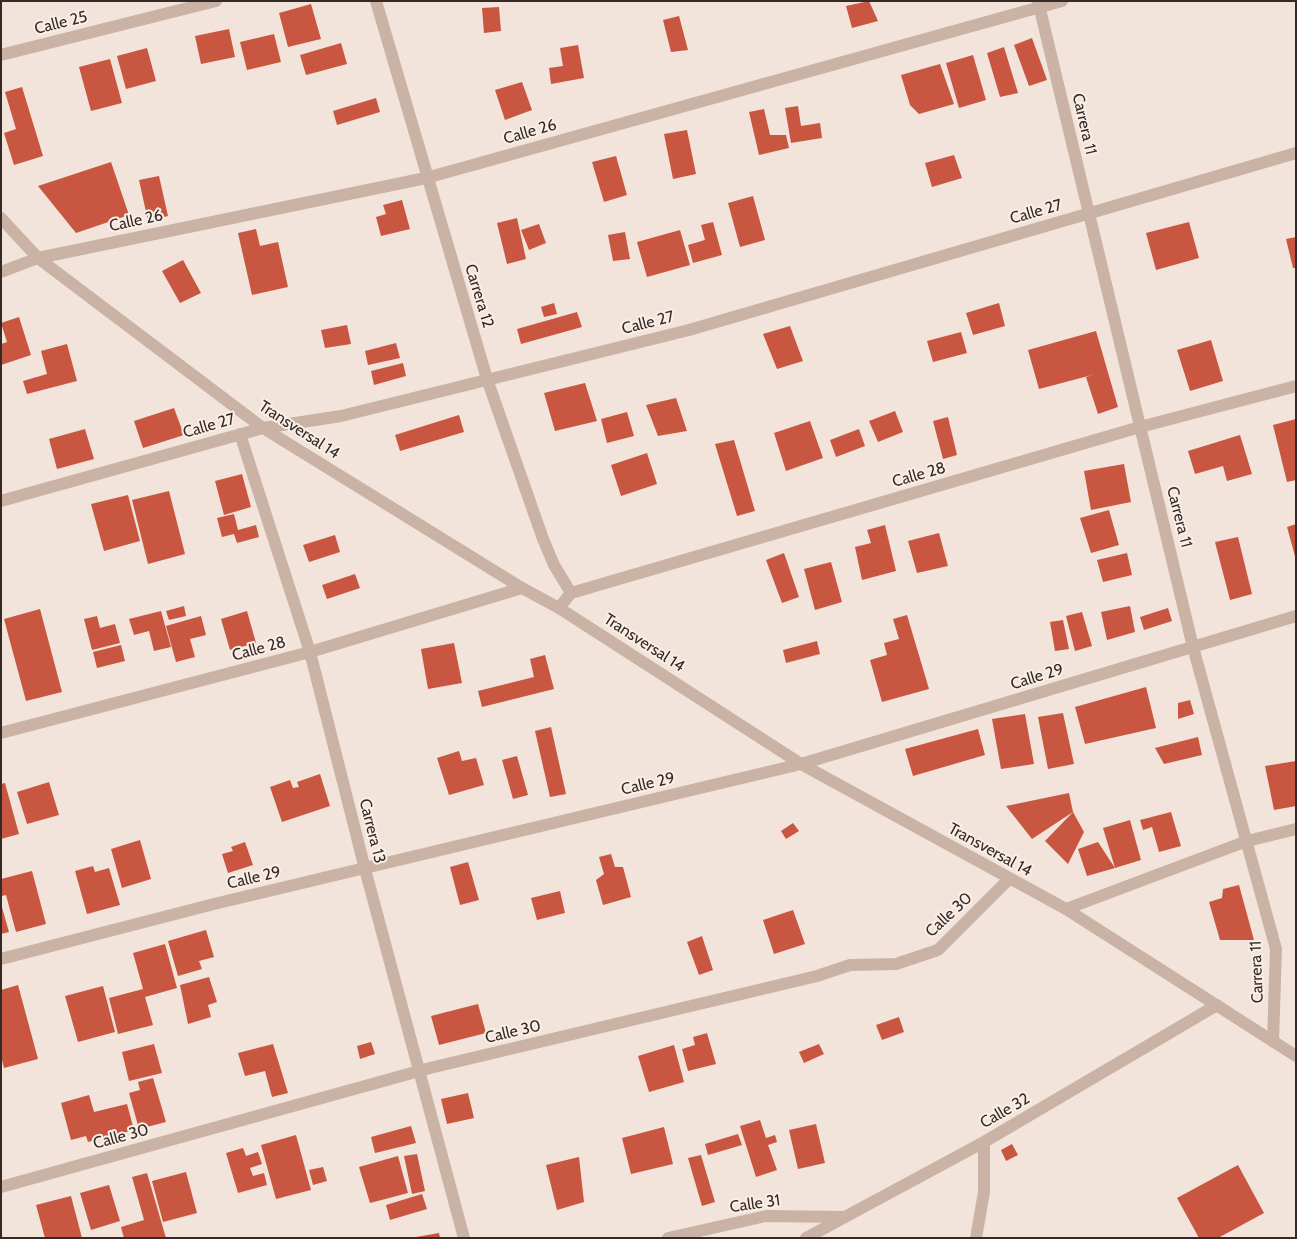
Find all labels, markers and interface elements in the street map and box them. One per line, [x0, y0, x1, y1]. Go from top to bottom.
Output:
street label: Calle 25 [33, 7, 89, 39]
street label: Carrera 11 [1068, 91, 1100, 157]
street label: Calle 26 [501, 115, 559, 149]
street label: Calle 27 [1008, 195, 1064, 229]
street label: Calle 26 [107, 206, 165, 236]
street label: Carrera 12 [460, 262, 498, 330]
street label: Calle 27 [620, 307, 676, 339]
street label: Transversal 14 [255, 397, 343, 463]
street label: Calle 27 [181, 409, 237, 443]
street label: Calle 28 [890, 458, 948, 492]
street label: Carrera 11 [1162, 484, 1196, 550]
street label: Transversal 14 [600, 610, 688, 676]
street label: Calle 28 [230, 633, 288, 665]
street label: Calle 29 [1008, 660, 1066, 694]
street label: Calle 29 [619, 769, 677, 799]
street label: Carrera 13 [355, 797, 389, 865]
street label: Transversal 14 [945, 819, 1035, 881]
street label: Calle 29 [225, 863, 283, 893]
street label: Calle 30 [922, 889, 976, 941]
street label: Carrera 11 [1246, 941, 1268, 1003]
street label: Calle 30 [483, 1016, 543, 1048]
street label: Calle 32 [977, 1089, 1033, 1133]
street label: Calle 30 [91, 1120, 151, 1154]
street label: Calle 31 [729, 1191, 781, 1217]

